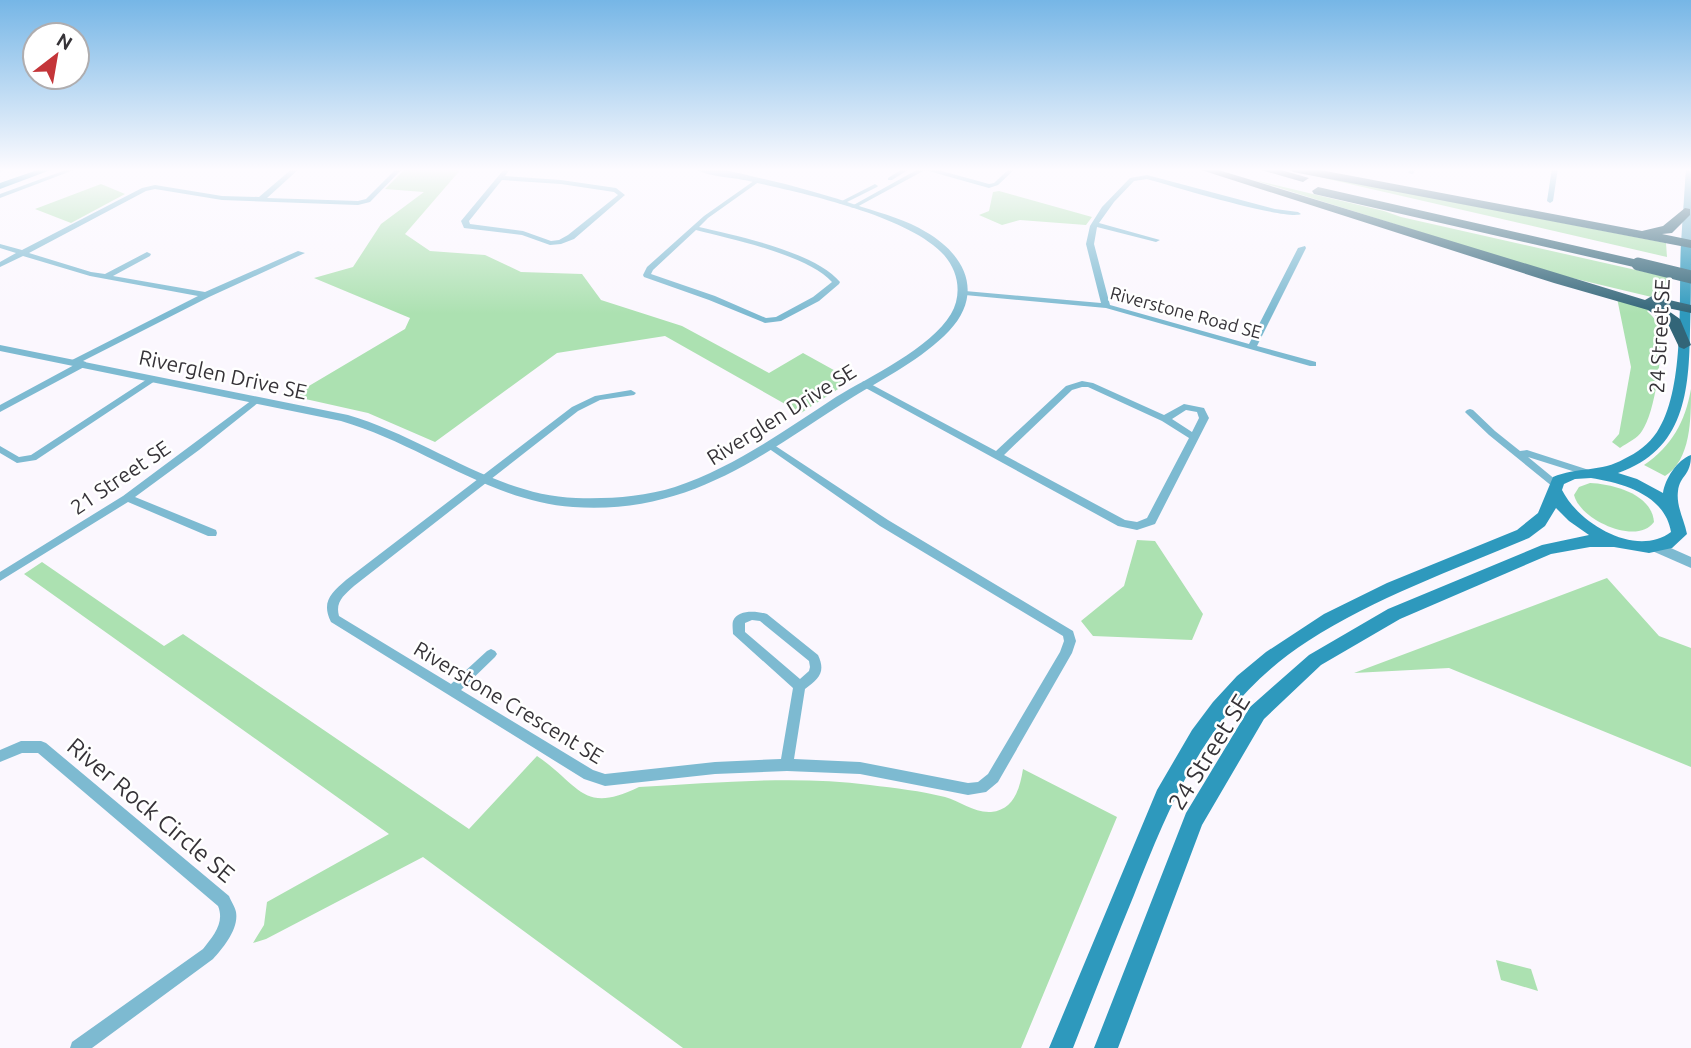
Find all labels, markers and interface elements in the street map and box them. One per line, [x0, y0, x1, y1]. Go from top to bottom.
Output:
north arrow [21, 21, 91, 91]
text: N [53, 28, 77, 55]
street label: 24 Street SE [1644, 278, 1674, 394]
street label: Riverstone Road SE [1108, 282, 1264, 342]
street label: Riverglen Drive SE [137, 344, 309, 404]
street label: Riverglen Drive SE [702, 358, 860, 470]
street label: 21 Street SE [66, 435, 174, 519]
street label: Riverstone Crescent SE [410, 636, 608, 768]
street label: 24 Street SE [1163, 689, 1255, 815]
street label: River Rock Circle SE [62, 732, 240, 888]

